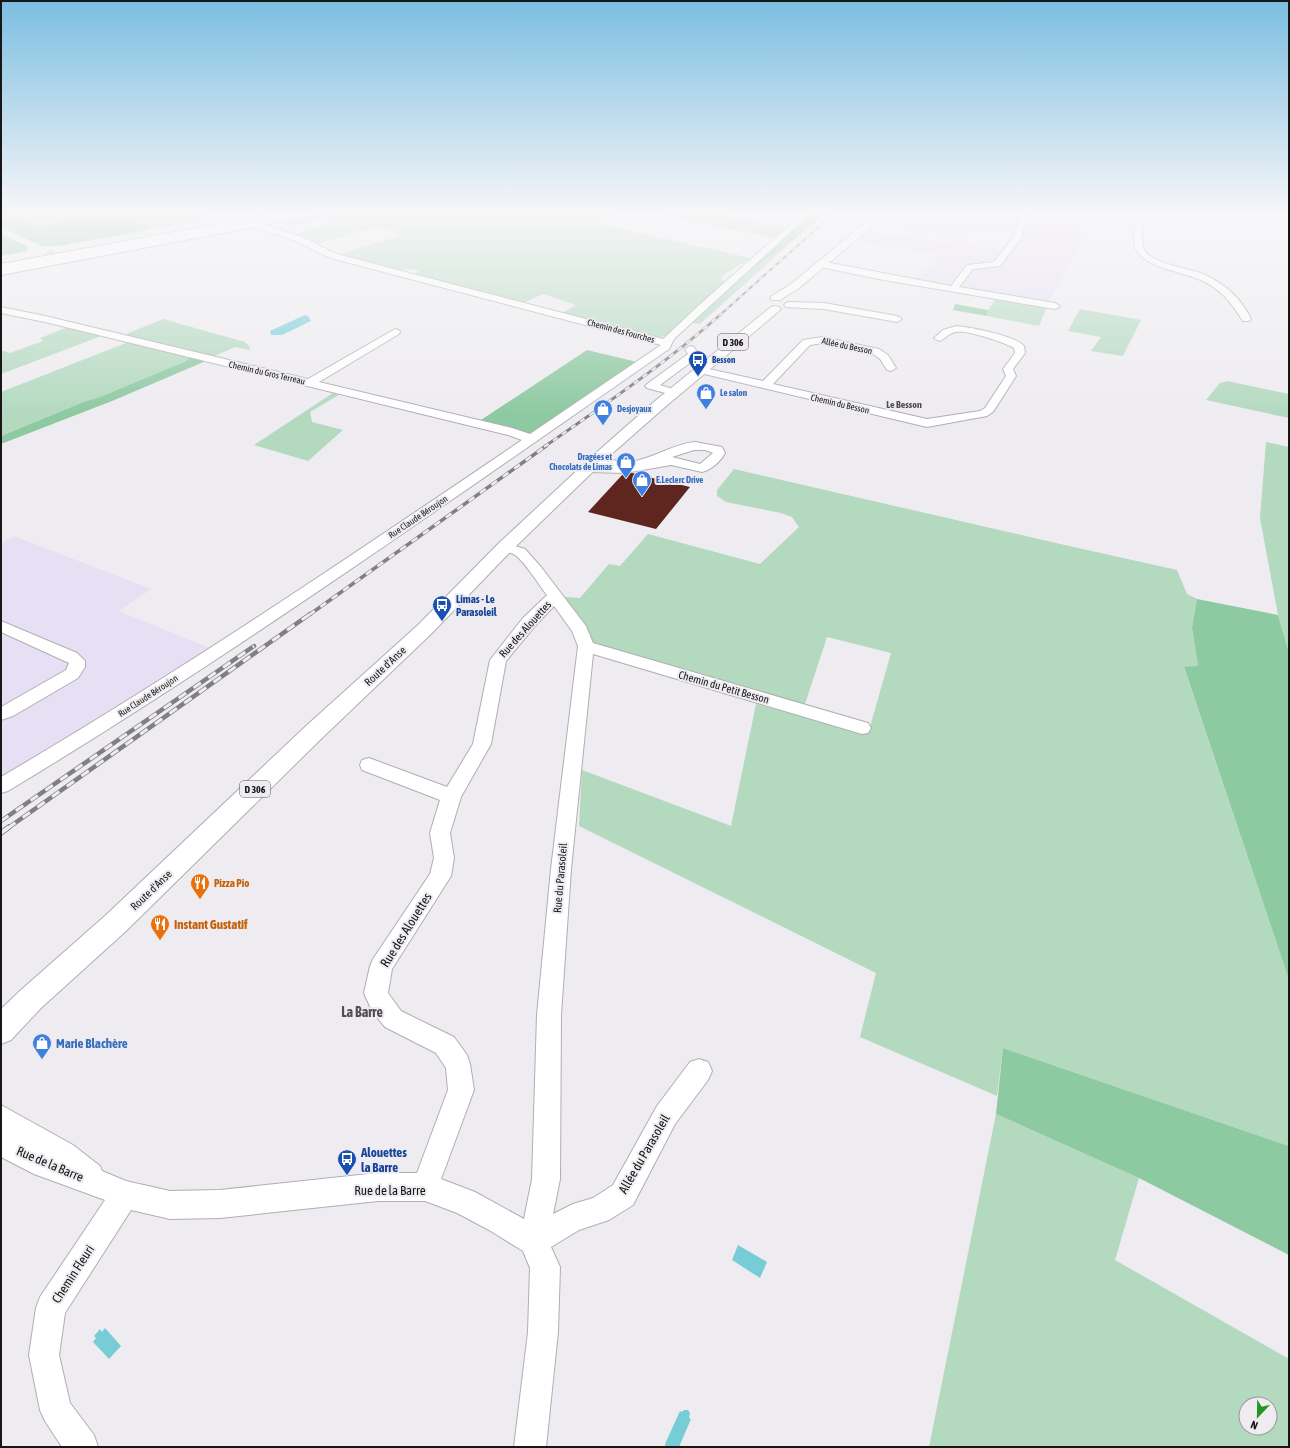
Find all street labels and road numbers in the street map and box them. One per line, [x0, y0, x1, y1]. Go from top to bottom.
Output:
street label: Chemin des Fourches [586, 317, 656, 345]
road number: D 306 [718, 334, 748, 350]
street label: Allée du Besson [821, 336, 873, 356]
street label: Chemin du Gros Terreau [228, 359, 306, 387]
street label: Chemin du Besson [810, 392, 870, 416]
street label: Rue Claude Béroujon [387, 494, 449, 540]
street label: Rue des Alouettes [497, 598, 554, 660]
street label: Route d'Anse [362, 644, 408, 688]
street label: Chemin du Petit Besson [677, 668, 771, 706]
street label: Rue Claude Béroujon [116, 673, 180, 719]
road number: D 306 [240, 781, 270, 797]
street label: Rue du Parasoleil [551, 842, 569, 913]
street label: Route d'Anse [128, 868, 174, 912]
street label: Rue des Alouettes [377, 890, 435, 970]
street label: Allée du Parasoleil [615, 1111, 673, 1196]
street label: Rue de la Barre [14, 1143, 86, 1185]
street label: Rue de la Barre [354, 1183, 426, 1198]
street label: Chemin Fleuri [49, 1242, 97, 1306]

